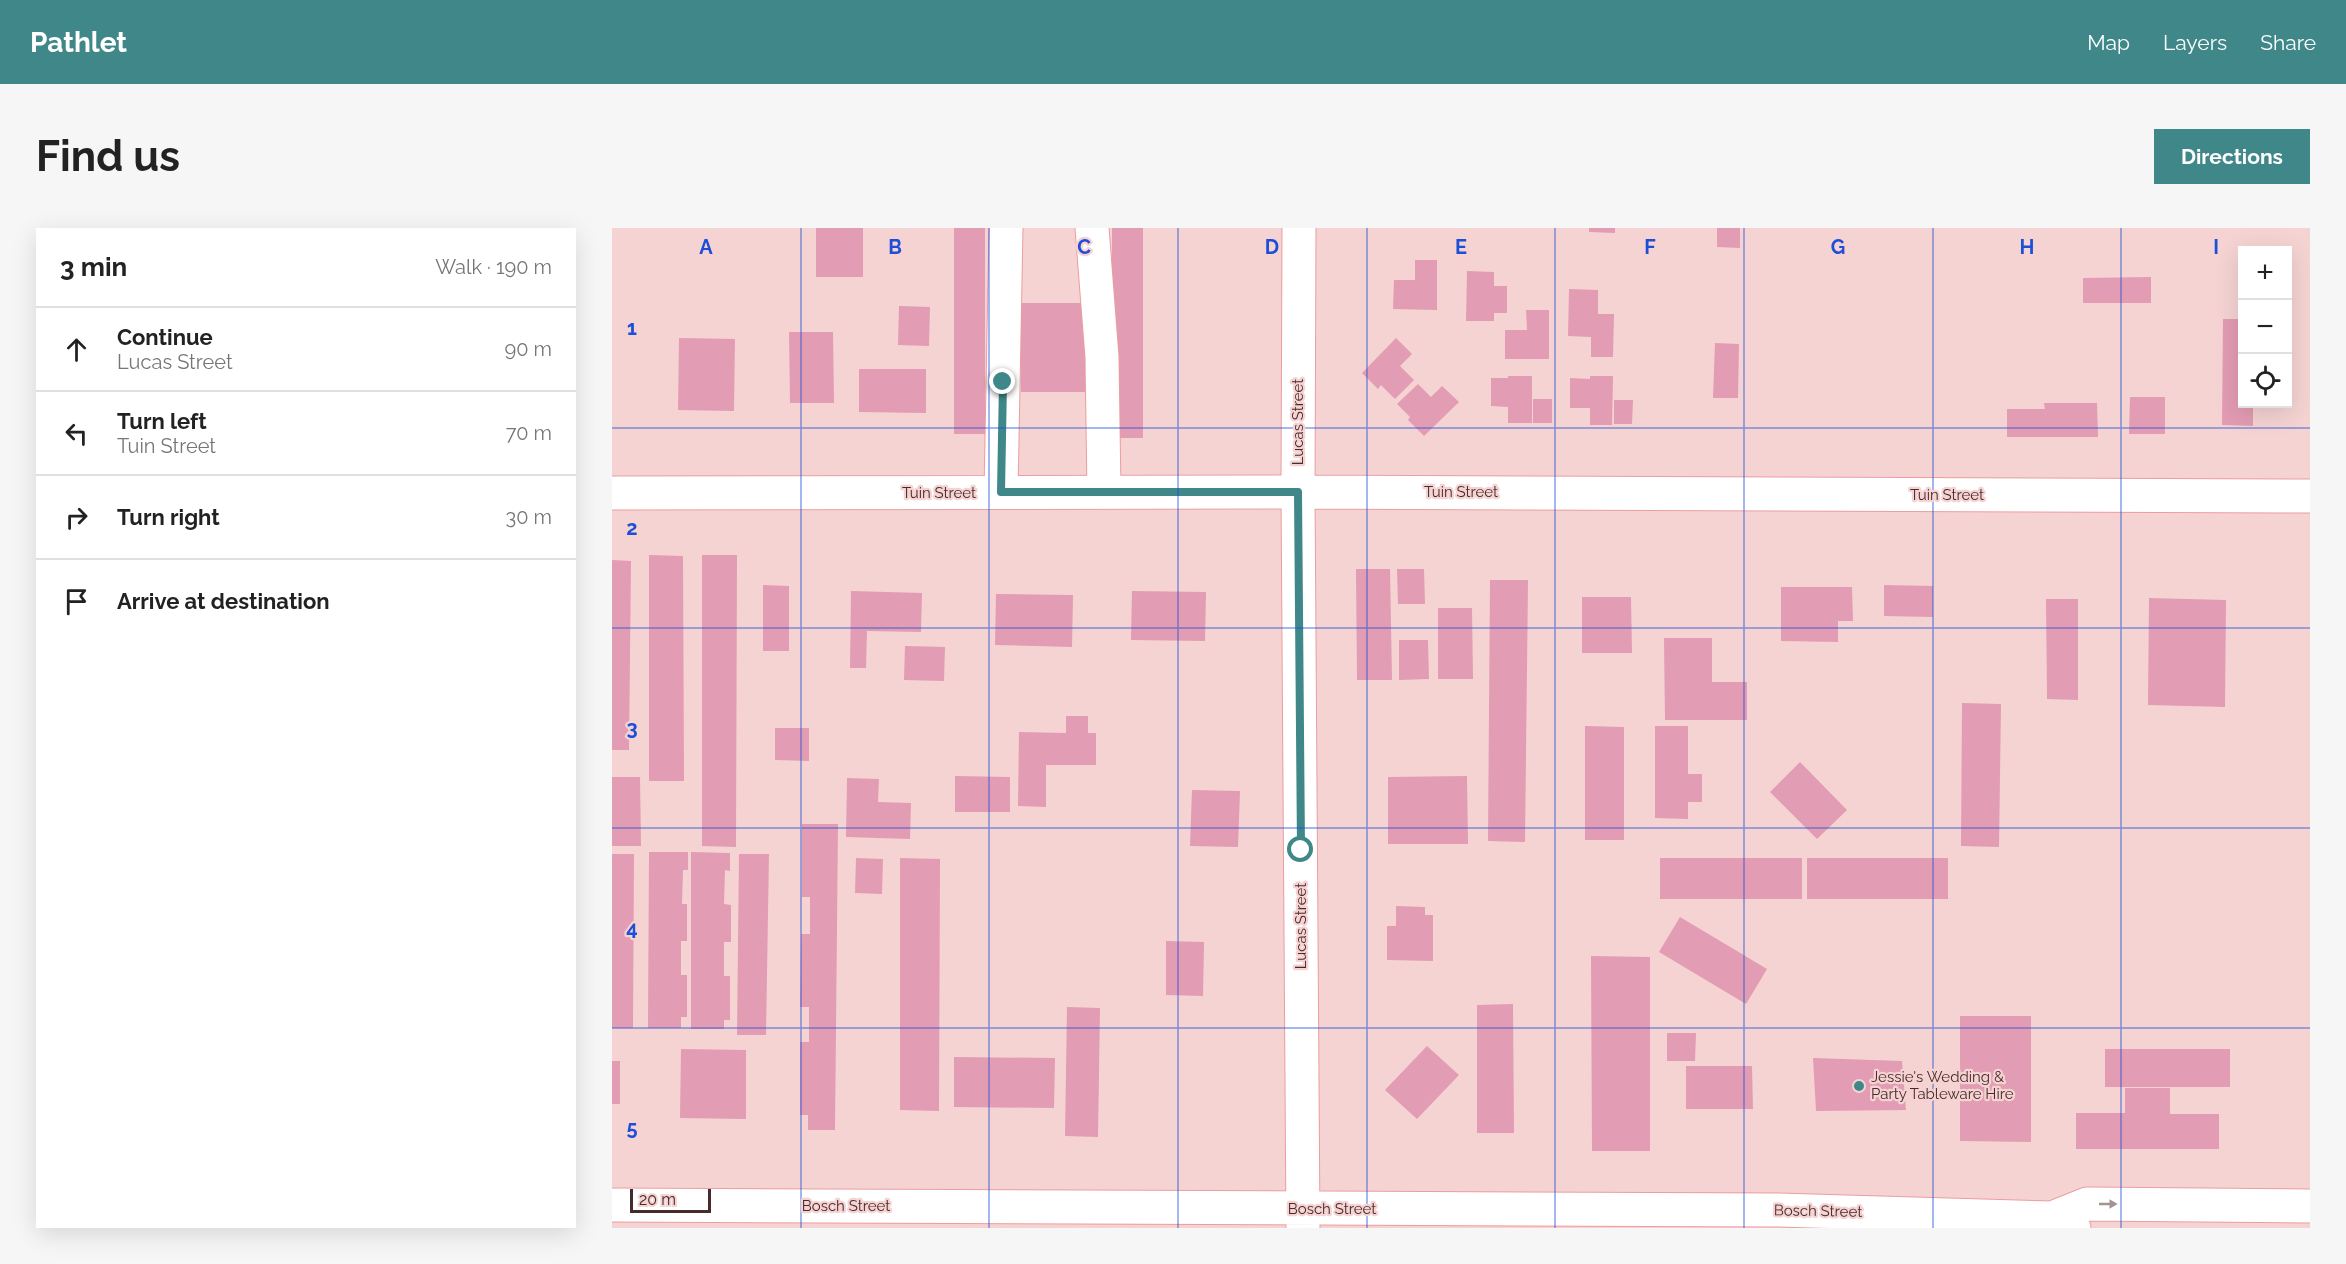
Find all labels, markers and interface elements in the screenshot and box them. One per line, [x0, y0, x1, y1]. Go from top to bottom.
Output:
text: Pathlet [30, 26, 127, 59]
text: Map [2087, 30, 2130, 55]
text: Layers [2163, 30, 2227, 55]
text: Share [2260, 30, 2316, 55]
button: Directions [2154, 129, 2310, 184]
text: Find us [36, 132, 180, 181]
text: A [699, 235, 713, 259]
text: B [888, 235, 902, 259]
text: C [1077, 235, 1091, 259]
text: D [1265, 235, 1279, 259]
text: E [1455, 235, 1467, 259]
text: F [1644, 235, 1656, 259]
text: G [1831, 235, 1845, 259]
text: H [2020, 235, 2034, 259]
text: I [2213, 235, 2219, 259]
map controls [2238, 246, 2292, 408]
button: + [2238, 246, 2292, 300]
text: 3 min [60, 252, 127, 282]
text: Walk · 190 m [435, 255, 552, 279]
button: − [2238, 300, 2292, 354]
text: 1 [627, 316, 637, 340]
text: Continue [117, 324, 213, 350]
icon: ahead [60, 333, 93, 366]
text: 90 m [505, 337, 552, 361]
text: Lucas Street [117, 350, 233, 374]
button: locate [2238, 354, 2292, 408]
route end [989, 368, 1015, 394]
street label: Lucas Street [1289, 379, 1307, 465]
text: Turn left [117, 408, 207, 434]
icon: left [60, 417, 93, 450]
text: 70 m [506, 421, 552, 445]
text: Tuin Street [117, 434, 216, 458]
street label: Tuin Street [1424, 483, 1498, 501]
street label: Tuin Street [902, 484, 976, 502]
street label: Tuin Street [1910, 486, 1984, 504]
icon: right [60, 501, 93, 534]
text: Turn right [117, 504, 220, 530]
text: 30 m [506, 505, 552, 529]
text: 2 [626, 516, 638, 540]
icon: arrive [60, 585, 93, 618]
text: Arrive at destination [117, 588, 330, 614]
text: 3 [626, 716, 638, 740]
route start [1287, 836, 1313, 862]
street label: Lucas Street [1292, 883, 1310, 969]
text: 4 [626, 916, 638, 940]
place label: Jessie's Wedding & Party Tableware Hire [1871, 1068, 2014, 1103]
marker: Jessie's Wedding & Party Tableware Hire [1852, 1079, 1866, 1093]
text: 5 [626, 1116, 638, 1140]
scale bar [630, 1186, 711, 1214]
text: 20 m [639, 1190, 676, 1209]
street label: Bosch Street [802, 1197, 890, 1215]
one-way arrow [2099, 1199, 2118, 1209]
street label: Bosch Street [1288, 1200, 1376, 1218]
street label: Bosch Street [1774, 1201, 1862, 1221]

